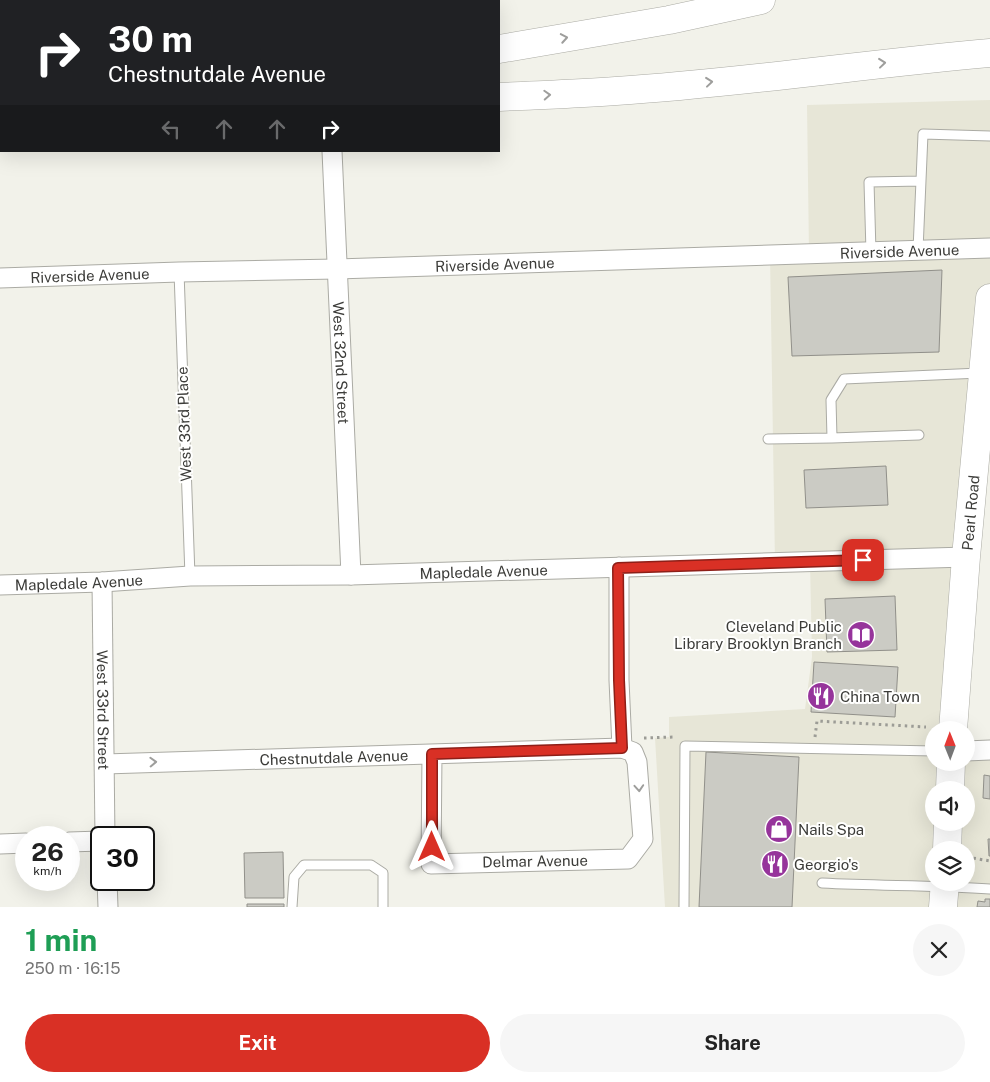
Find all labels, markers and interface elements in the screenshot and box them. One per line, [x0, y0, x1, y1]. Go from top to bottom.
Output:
text: 30 m [108, 19, 193, 60]
icon: right [25, 20, 90, 85]
one-way arrow [560, 34, 568, 44]
one-way arrow [879, 58, 887, 69]
text: Chestnutdale Avenue [108, 61, 326, 87]
one-way arrow [706, 77, 714, 88]
one-way arrow [544, 89, 552, 100]
icon: left [157, 115, 185, 143]
icon: ahead [210, 115, 238, 143]
icon: ahead [263, 115, 291, 143]
icon: right [316, 115, 344, 143]
street label: Riverside Avenue [840, 240, 960, 261]
street label: Riverside Avenue [435, 254, 555, 274]
street label: Riverside Avenue [30, 264, 150, 285]
street label: West 32nd Street [330, 301, 353, 425]
street label: West 33rd Place [173, 366, 195, 482]
street label: Pearl Road [958, 474, 982, 551]
pin [842, 539, 884, 581]
icon: arrive [849, 546, 877, 574]
street label: Mapledale Avenue [419, 561, 548, 581]
street label: Mapledale Avenue [15, 571, 144, 593]
place label: Cleveland Public Library Brooklyn Branch [674, 618, 842, 652]
library icon: Cleveland Public Library Brooklyn Branch [846, 620, 876, 650]
street label: West 33rd Street [94, 650, 113, 770]
restaurant icon: China Town [806, 681, 836, 711]
place label: China Town [840, 688, 920, 705]
north arrow [925, 721, 975, 771]
map controls [925, 721, 975, 891]
street label: Chestnutdale Avenue [259, 746, 408, 768]
one-way arrow [150, 757, 158, 768]
button: sound [925, 781, 975, 831]
one-way arrow [634, 784, 645, 792]
shop icon: Nails Spa [764, 814, 794, 844]
position arrow [405, 820, 457, 872]
place label: Nails Spa [798, 821, 864, 838]
speed limit sign: 30 [90, 826, 155, 891]
text: 26 [31, 837, 64, 867]
button: layers [925, 841, 975, 891]
restaurant icon: Georgio's [760, 849, 790, 879]
street label: Delmar Avenue [482, 852, 588, 870]
place label: Georgio's [794, 856, 858, 873]
text: km/h [33, 864, 62, 878]
text: 1 min [25, 922, 97, 958]
button: close [913, 924, 965, 976]
text: 250 m · 16:15 [25, 959, 121, 978]
button: Exit [25, 1014, 490, 1072]
button: Share [500, 1014, 965, 1072]

